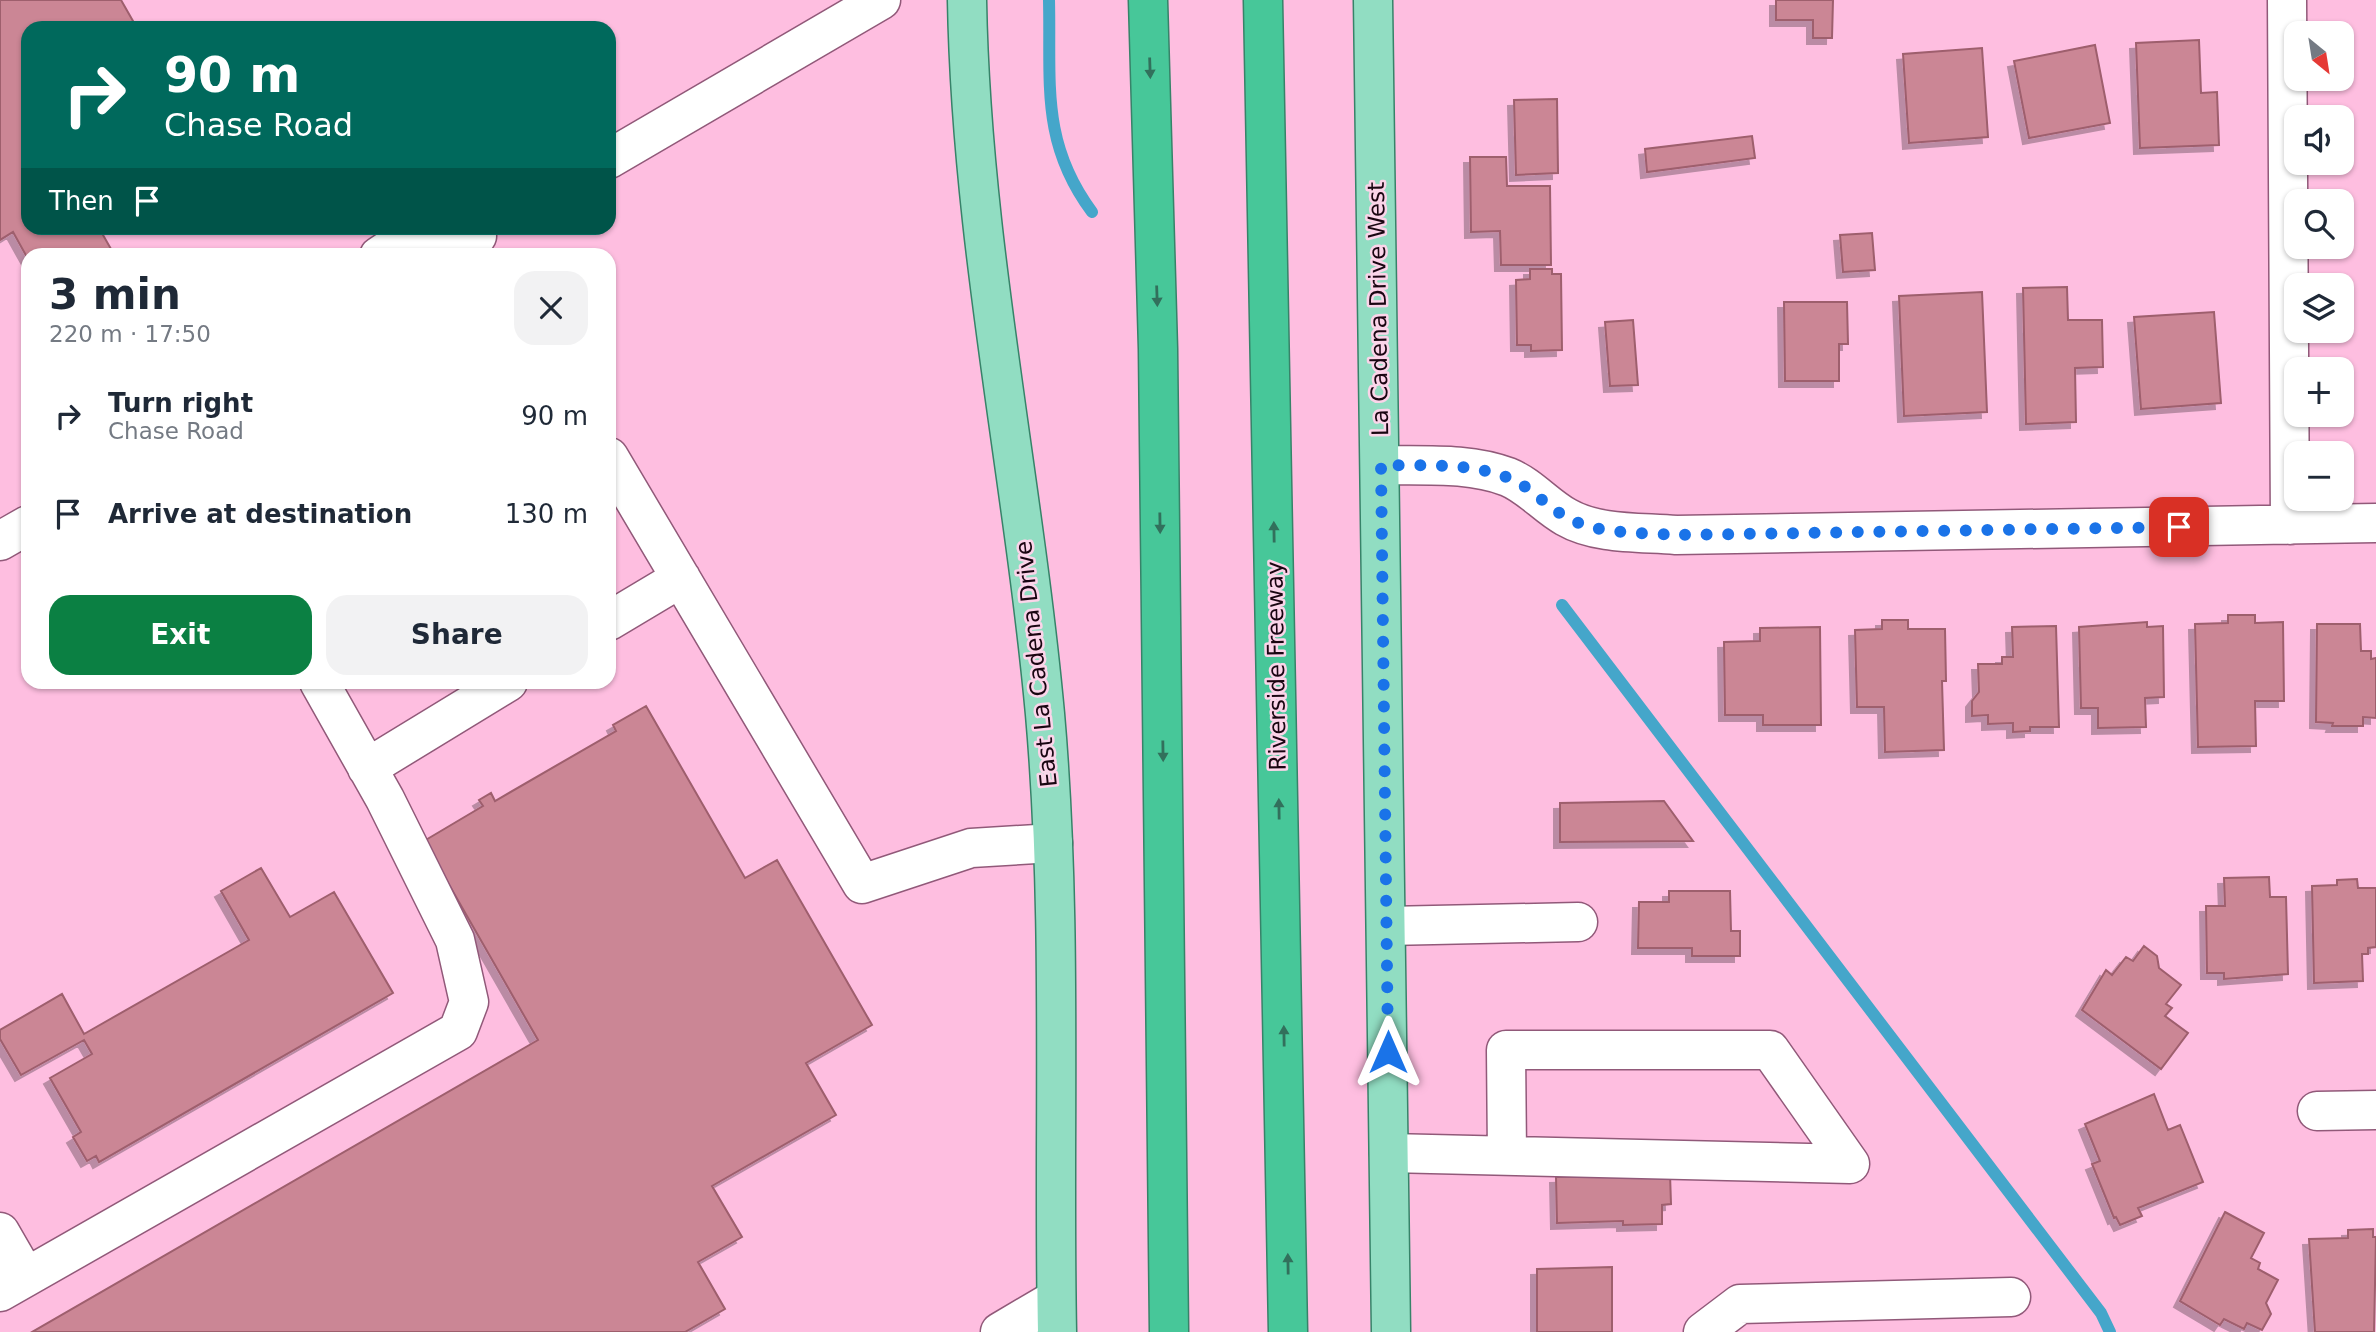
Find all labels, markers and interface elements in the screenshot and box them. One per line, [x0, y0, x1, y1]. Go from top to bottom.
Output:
north arrow [2284, 21, 2354, 91]
map controls [2284, 21, 2354, 511]
text: 90 m [164, 47, 300, 104]
icon: right [49, 49, 140, 140]
one-way arrow [1144, 57, 1155, 79]
button: sound [2284, 105, 2354, 175]
text: Chase Road [164, 106, 353, 144]
icon: arrive [128, 182, 166, 220]
street label: La Cadena Drive West [1363, 182, 1393, 436]
text: Then [49, 186, 114, 216]
button: search [2284, 189, 2354, 259]
text: 3 min [49, 270, 181, 319]
button: close [514, 271, 588, 345]
button: layers [2284, 273, 2354, 343]
one-way arrow [1151, 285, 1162, 307]
text: 220 m · 17:50 [49, 321, 211, 347]
button: + [2284, 357, 2354, 427]
text: Turn right [108, 388, 253, 418]
icon: right [49, 397, 87, 435]
text: 90 m [521, 401, 588, 431]
text: Chase Road [108, 418, 244, 444]
button: − [2284, 441, 2354, 511]
icon: arrive [49, 495, 87, 533]
pin [2149, 497, 2209, 557]
text: Arrive at destination [108, 499, 412, 529]
text: 130 m [505, 499, 588, 529]
icon: arrive [2160, 508, 2198, 546]
one-way arrow [1154, 512, 1166, 534]
one-way arrow [1268, 521, 1279, 543]
street label: East La Cadena Drive [1010, 540, 1062, 788]
street label: Riverside Freeway [1261, 561, 1291, 771]
button: Exit [49, 595, 312, 675]
button: Share [326, 595, 588, 675]
one-way arrow [1157, 740, 1168, 762]
one-way arrow [1274, 798, 1285, 820]
position arrow [1351, 1015, 1425, 1089]
one-way arrow [1279, 1025, 1290, 1047]
one-way arrow [1282, 1253, 1293, 1275]

